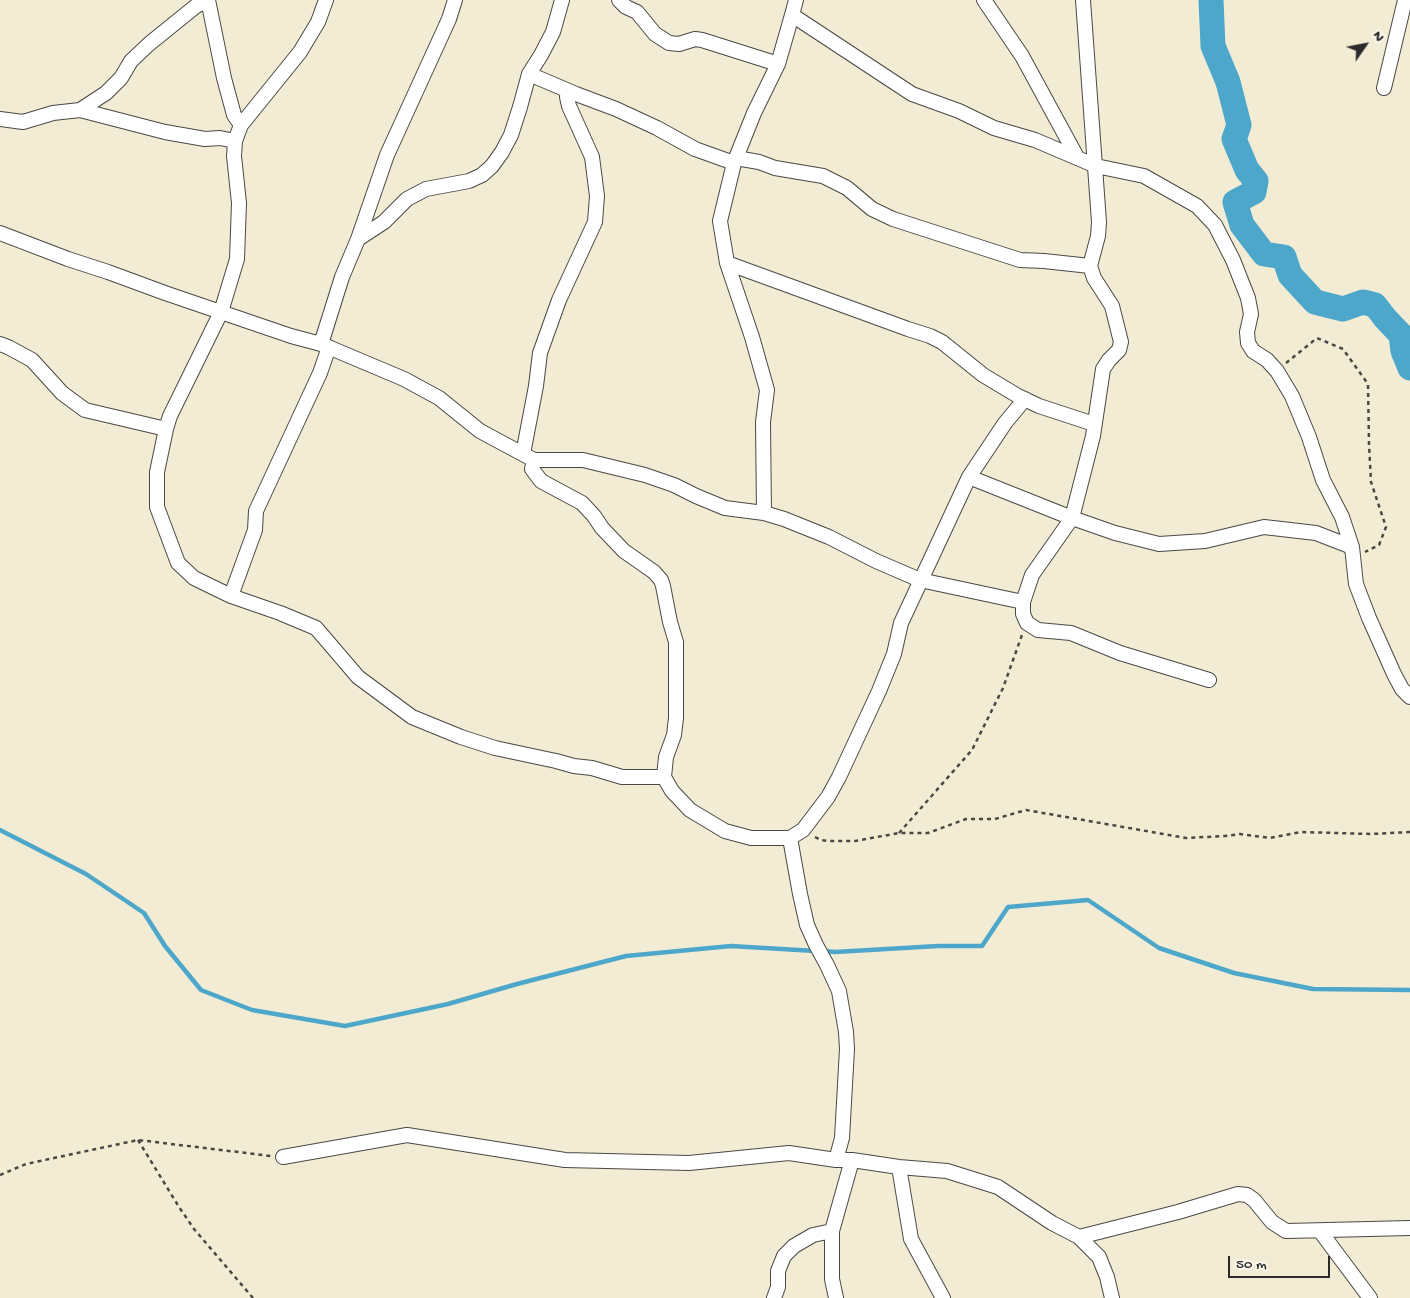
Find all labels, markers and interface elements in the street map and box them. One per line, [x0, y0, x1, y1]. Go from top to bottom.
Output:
north arrow [1340, 20, 1390, 70]
text: N [1368, 28, 1388, 45]
scale bar [1230, 1246, 1332, 1278]
text: 50 m [1236, 1256, 1267, 1274]

